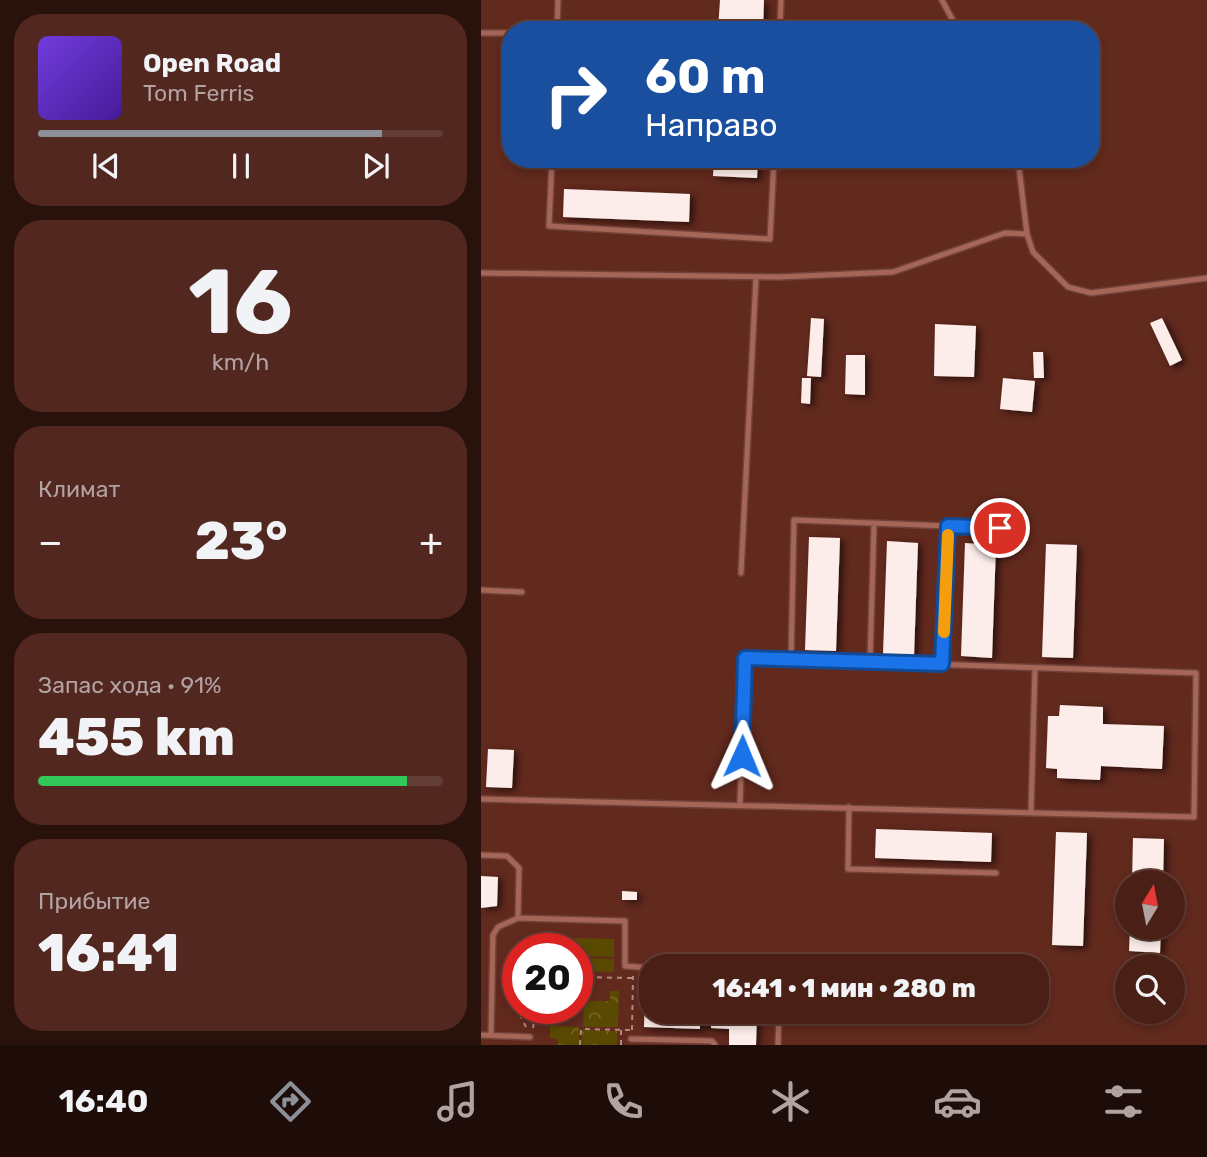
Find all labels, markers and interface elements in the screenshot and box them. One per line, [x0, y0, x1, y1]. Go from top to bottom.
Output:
text: 60 m [645, 47, 766, 105]
text: Open Road [143, 48, 281, 79]
icon: right [530, 49, 621, 140]
text: Tom Ferris [143, 79, 254, 107]
text: Направо [645, 106, 778, 144]
icon: previous [87, 147, 125, 185]
icon: pause [222, 147, 260, 185]
icon: next [357, 147, 395, 185]
text: 16 [188, 248, 293, 356]
text: km/h [212, 348, 269, 376]
text: Климат [38, 475, 120, 503]
pin [970, 498, 1030, 558]
icon: arrive [981, 509, 1019, 547]
text: 23° [195, 510, 287, 572]
text: − [38, 519, 63, 565]
text: + [419, 519, 443, 565]
text: Запас хода · 91% [38, 671, 222, 699]
text: 455 km [38, 706, 235, 768]
position arrow [705, 719, 779, 793]
north arrow [1115, 870, 1185, 940]
map controls [1115, 870, 1185, 1024]
text: Прибытие [38, 887, 150, 915]
text: 16:41 [38, 922, 179, 984]
speed limit sign: 20 [502, 933, 593, 1024]
button: search [1115, 954, 1185, 1024]
text: 16:41 · 1 мин · 280 m [712, 973, 976, 1004]
icon: directions [266, 1077, 315, 1126]
icon: music [433, 1077, 482, 1126]
icon: phone [599, 1077, 648, 1126]
icon: climate [766, 1077, 815, 1126]
icon: car [933, 1077, 982, 1126]
icon: filters [1099, 1077, 1148, 1126]
text: 16:40 [59, 1082, 149, 1120]

